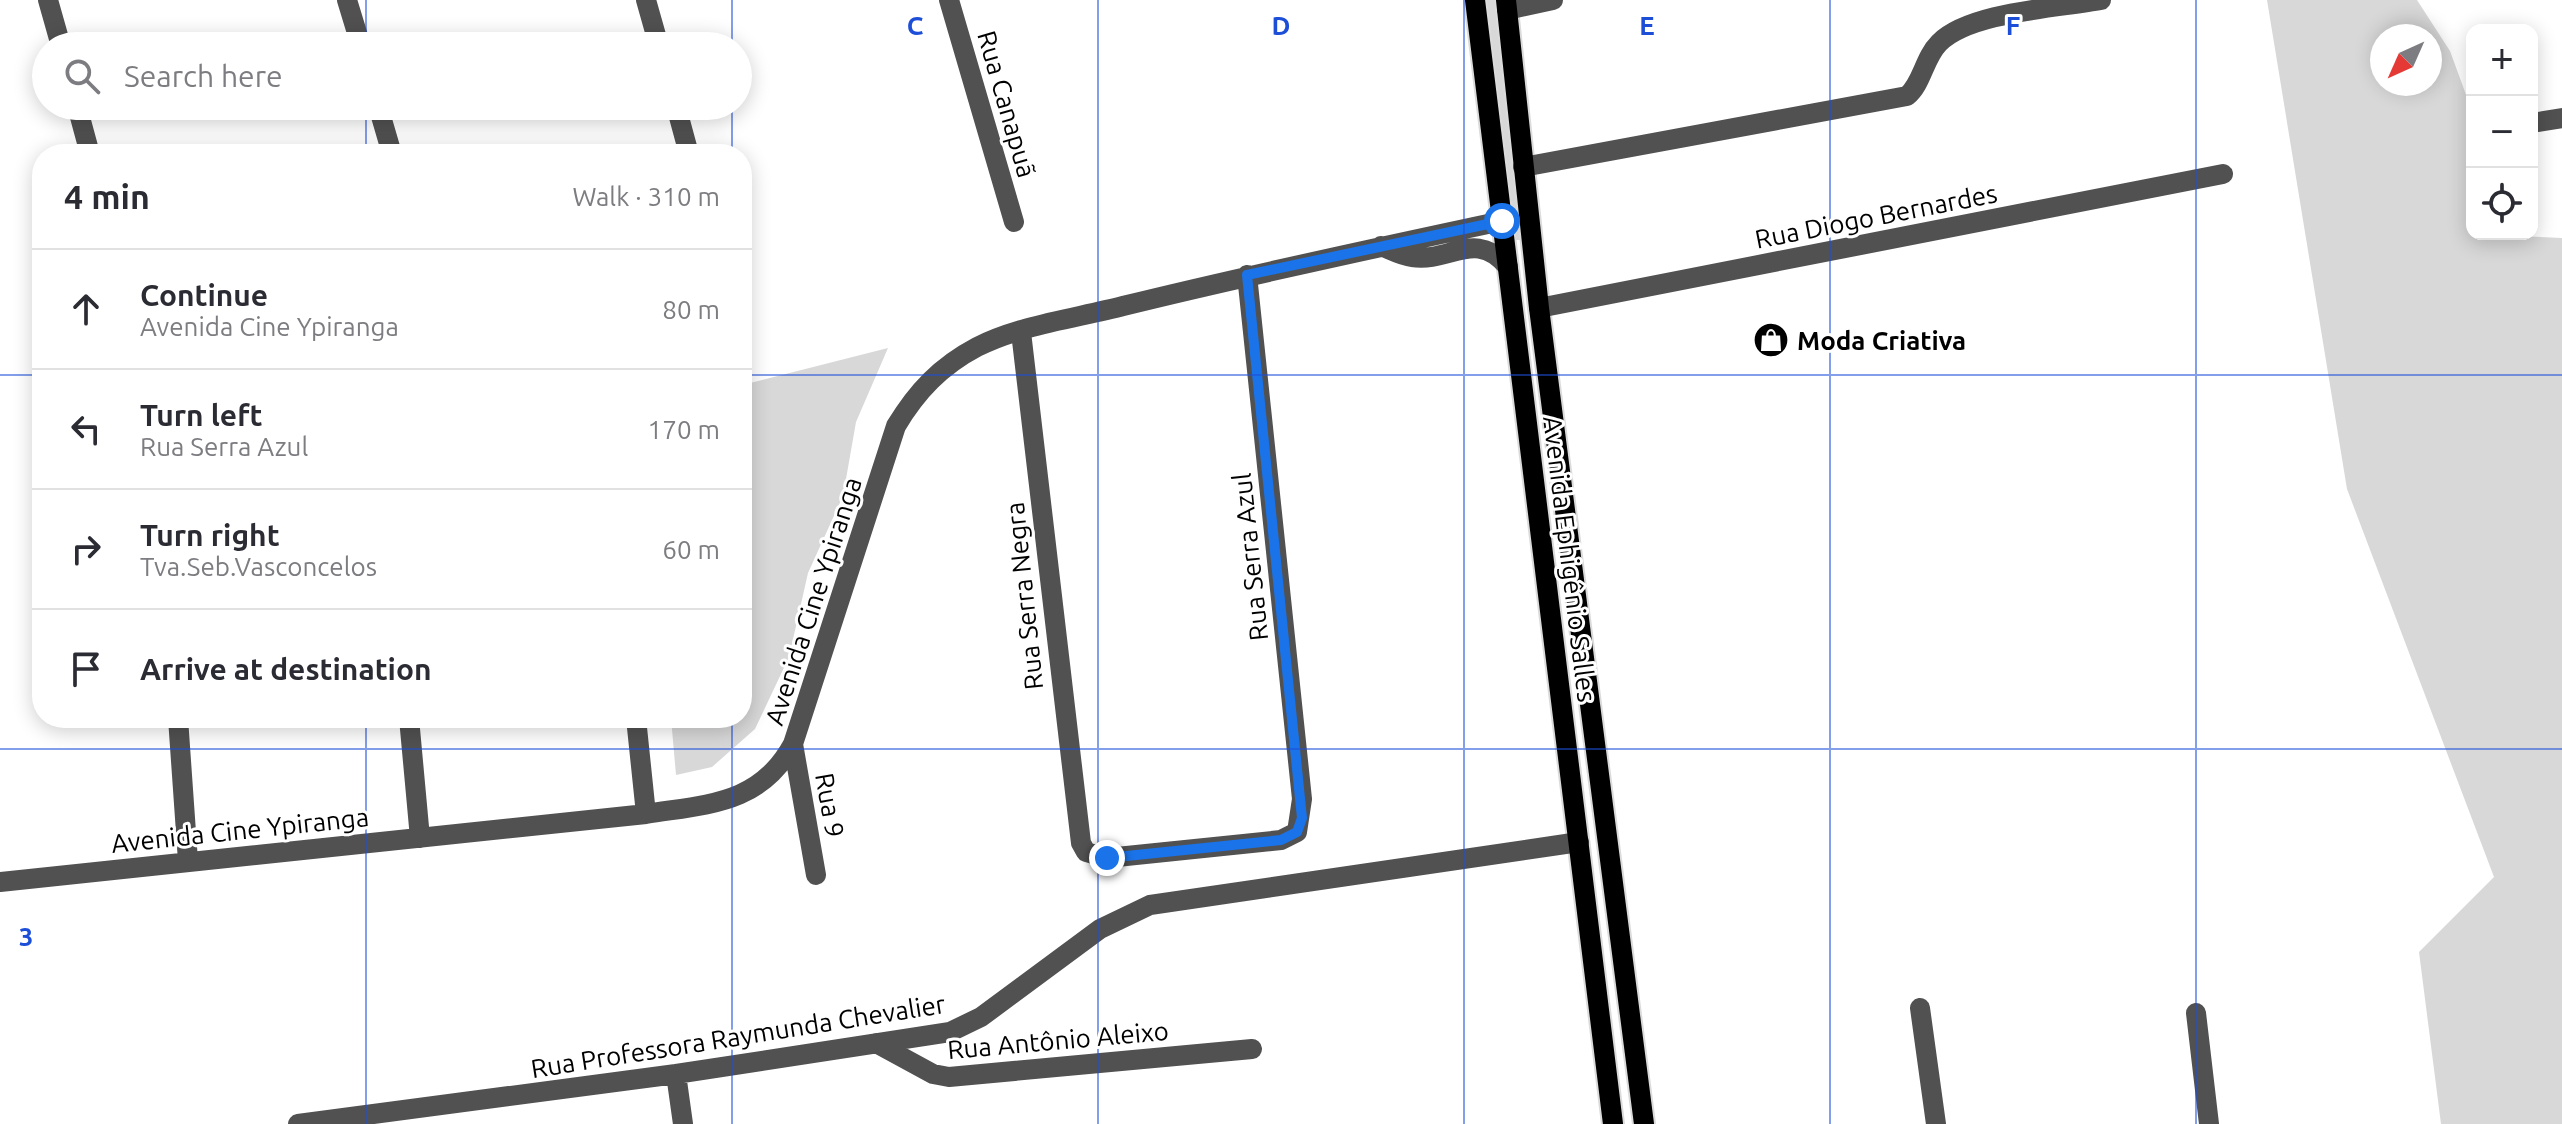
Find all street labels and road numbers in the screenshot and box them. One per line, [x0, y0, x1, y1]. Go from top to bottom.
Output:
street label: Rua Canapuã [972, 27, 1042, 181]
street label: Rua Diogo Bernardes [1753, 178, 1999, 254]
street label: Avenida Ephigênio Salles [1538, 414, 1602, 704]
street label: Rua Serra Azul [1227, 472, 1273, 642]
street label: Avenida Cine Ypiranga [759, 473, 867, 729]
street label: Rua Serra Negra [1000, 501, 1048, 691]
street label: Rua 9 [810, 770, 850, 840]
street label: Avenida Cine Ypiranga [110, 802, 370, 858]
street label: Rua Professora Raymunda Chevalier [529, 989, 947, 1083]
street label: Rua Antônio Aleixo [946, 1016, 1170, 1064]

